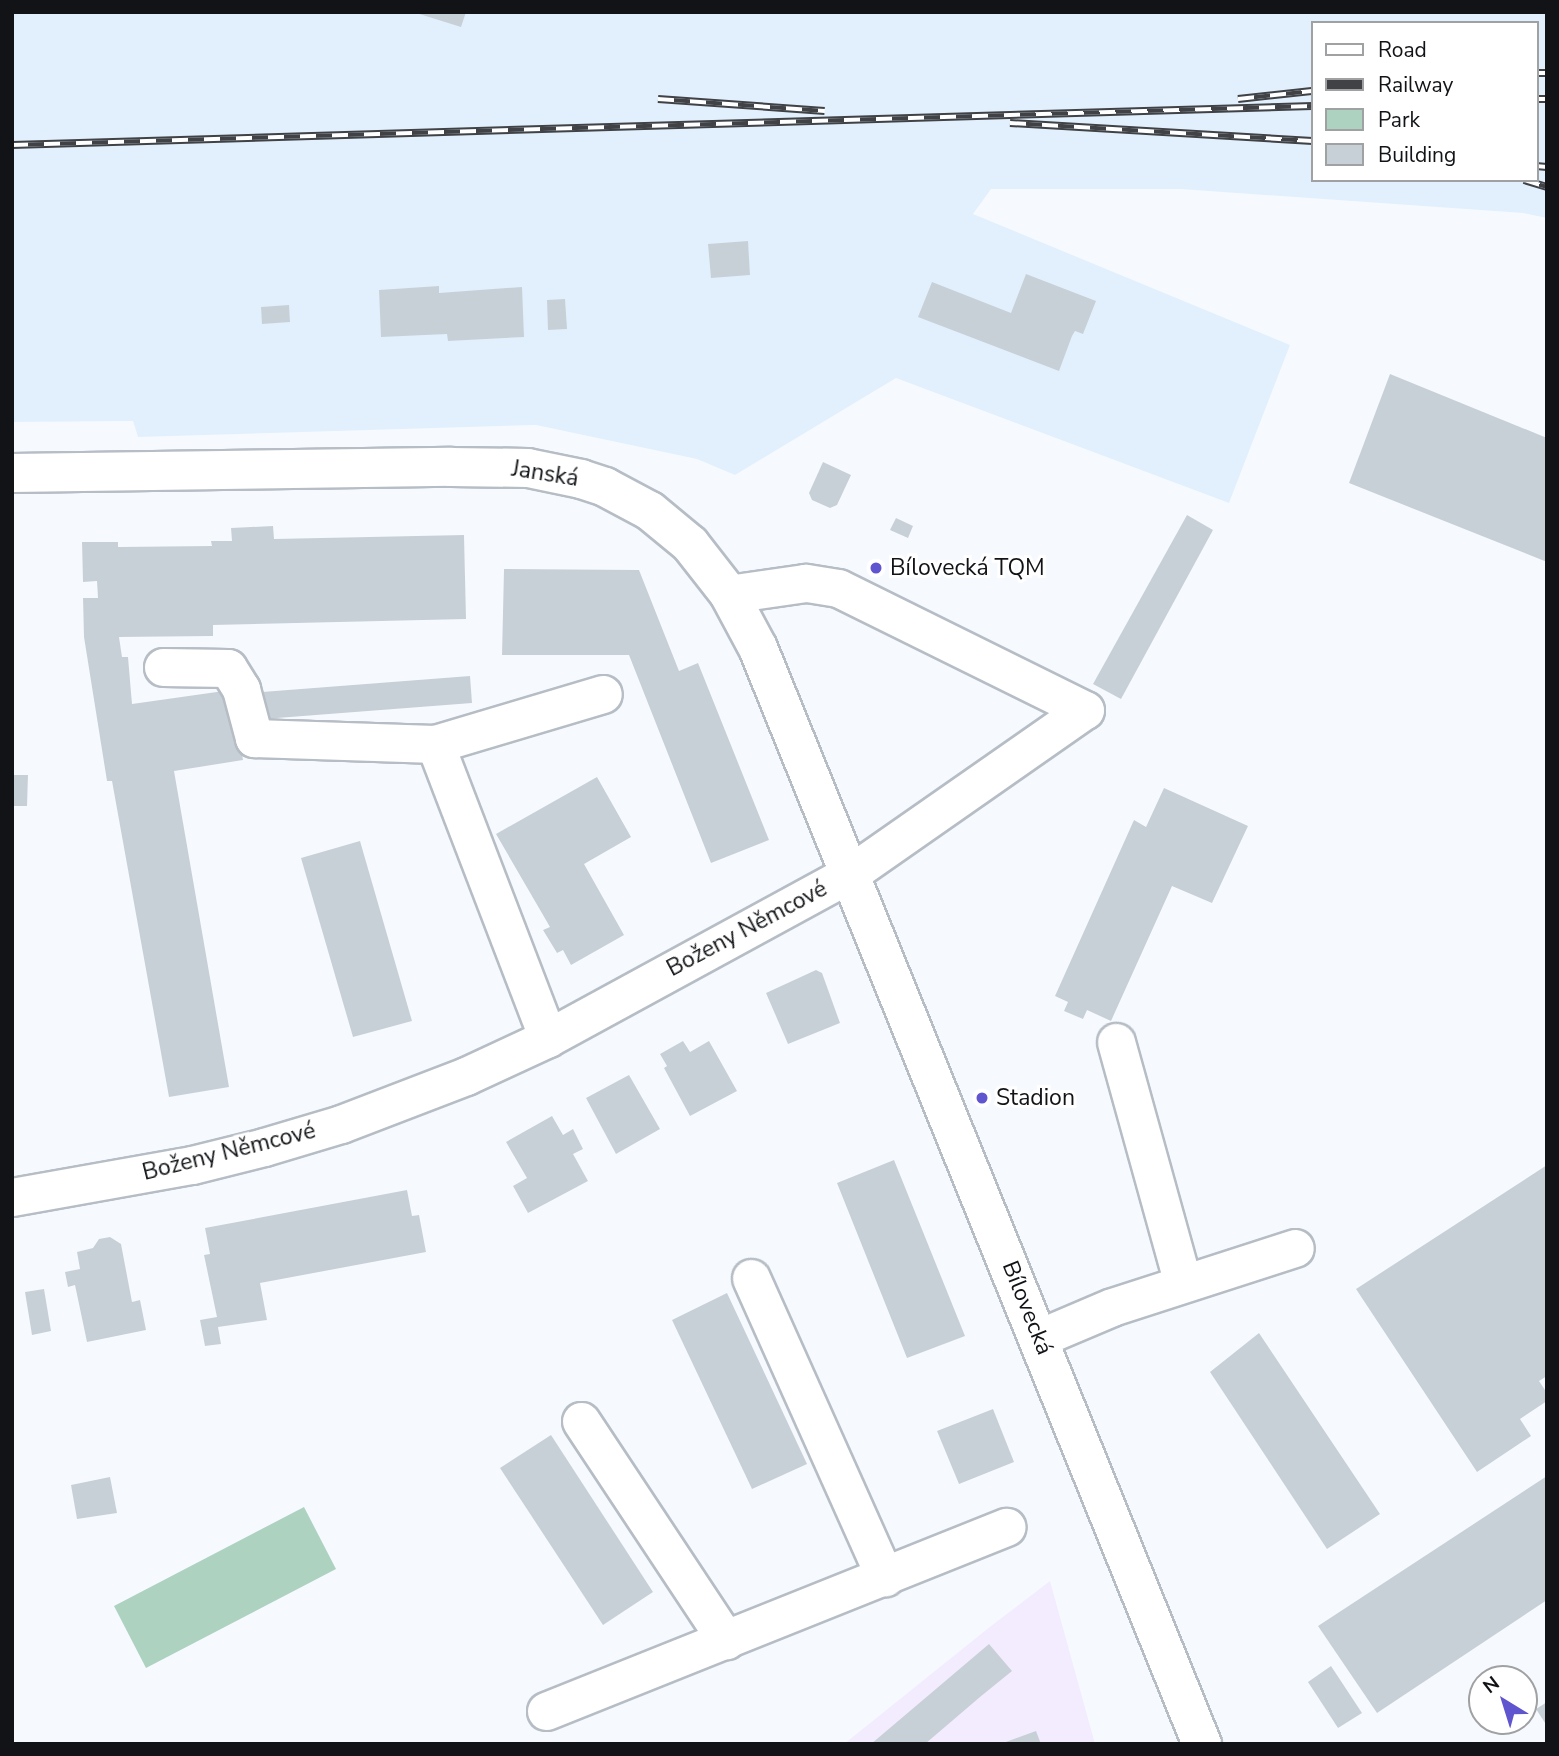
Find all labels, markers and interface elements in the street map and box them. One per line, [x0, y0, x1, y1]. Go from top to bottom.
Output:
legend [1310, 21, 1538, 182]
text: Road [1378, 36, 1427, 64]
text: Railway [1378, 71, 1453, 99]
text: Park [1378, 106, 1420, 134]
text: Building [1378, 141, 1456, 169]
street label: Janská [510, 455, 580, 493]
place label: Bílovecká TQM [890, 554, 1045, 582]
marker: Bílovecká TQM [868, 560, 884, 576]
street label: Boženy Němcové [662, 875, 832, 983]
place label: Stadion [996, 1084, 1075, 1112]
marker: Stadion [974, 1090, 990, 1106]
street label: Boženy Němcové [140, 1117, 318, 1187]
street label: Bílovecká [996, 1257, 1058, 1359]
north arrow [1468, 1665, 1538, 1735]
text: N [1478, 1670, 1505, 1700]

